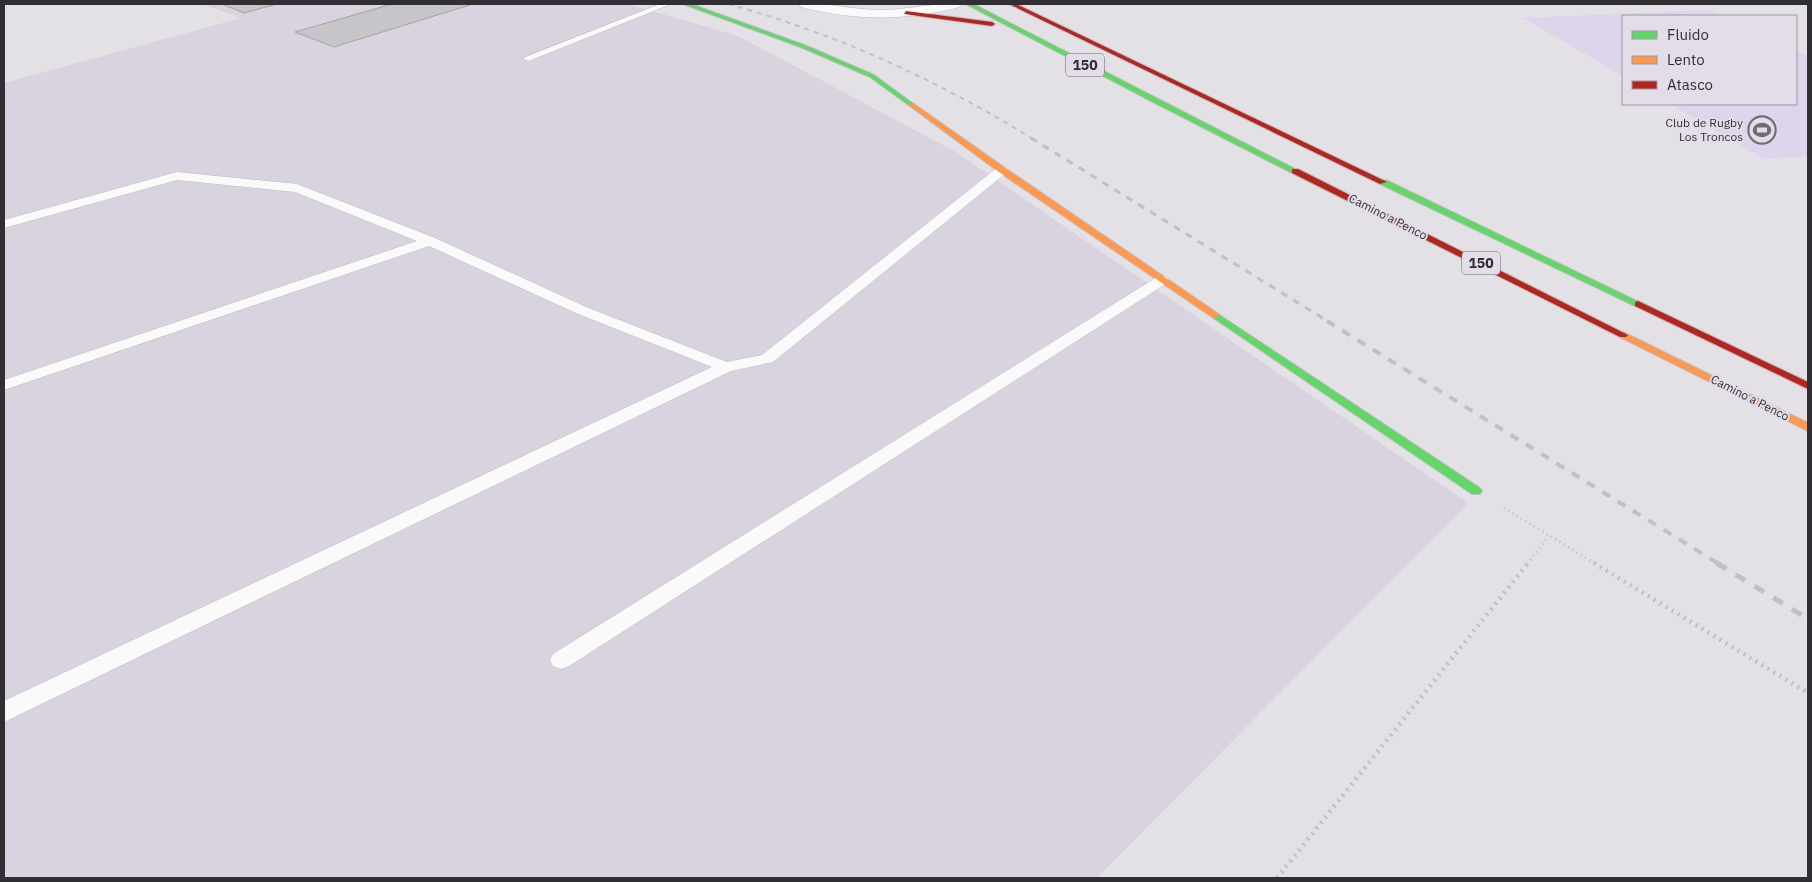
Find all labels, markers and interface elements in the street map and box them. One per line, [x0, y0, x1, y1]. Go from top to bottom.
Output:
legend [1622, 15, 1797, 105]
text: Fluido [1667, 25, 1709, 44]
text: Lento [1667, 50, 1705, 69]
road number: 150 [1066, 54, 1104, 76]
text: Atasco [1667, 75, 1713, 94]
place label: Club de Rugby Los Troncos [1666, 115, 1743, 144]
sports icon: Club de Rugby Los Troncos [1747, 115, 1777, 145]
street label: Camino a Penco [1346, 190, 1430, 243]
road number: 150 [1462, 252, 1500, 274]
street label: Camino a Penco [1708, 371, 1792, 424]

